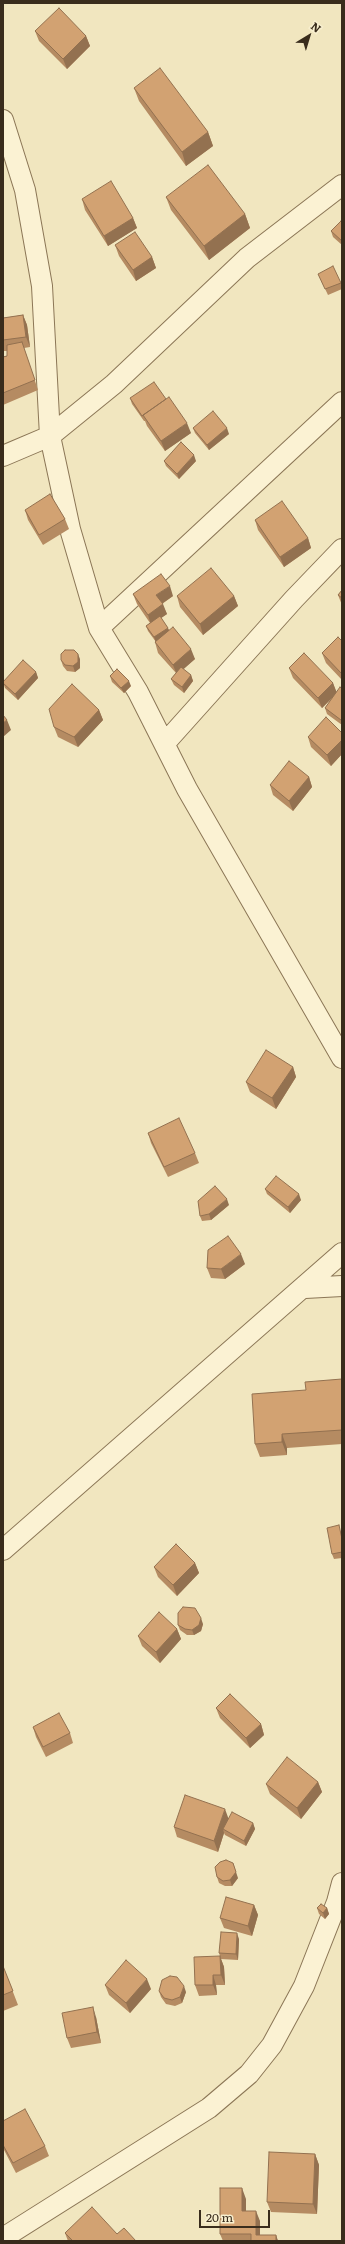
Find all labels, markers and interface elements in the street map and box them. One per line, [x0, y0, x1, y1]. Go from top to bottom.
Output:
north arrow [289, 16, 329, 56]
text: N [308, 17, 325, 36]
scale bar [201, 2202, 272, 2228]
text: 20 m [206, 2208, 233, 2226]

